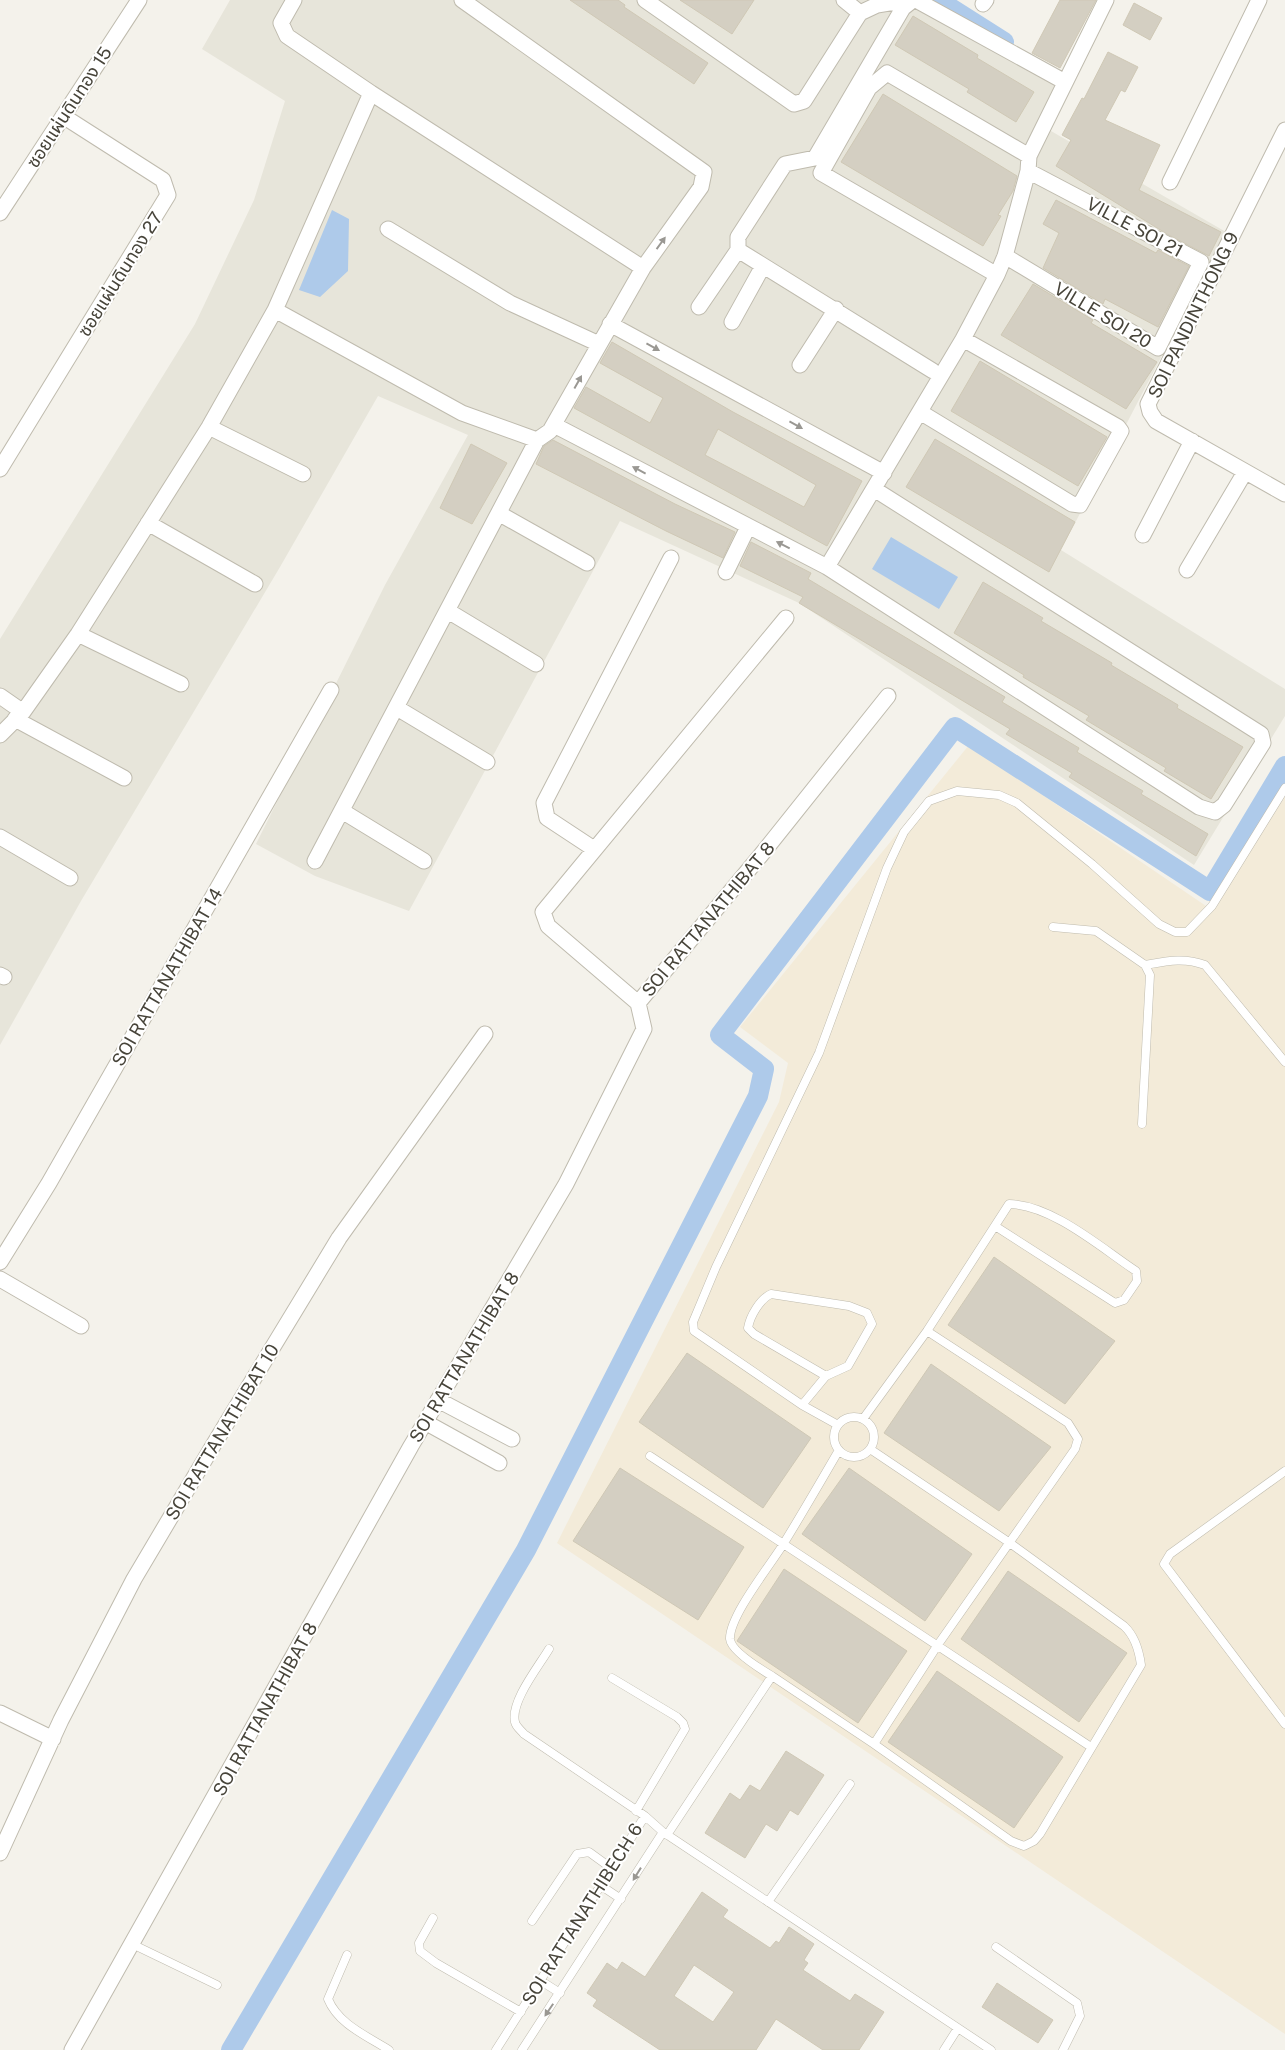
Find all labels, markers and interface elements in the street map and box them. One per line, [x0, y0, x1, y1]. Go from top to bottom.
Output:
street label: ซอยแผ่นดินทอง 15 [22, 42, 116, 172]
street label: VILLE SOI 21 [1083, 193, 1187, 261]
street label: ซอยแผ่นดินทอง 27 [73, 208, 167, 340]
street label: SOI PANDINTHONG 9 [1144, 228, 1242, 402]
one-way arrow [656, 236, 666, 250]
street label: VILLE SOI 20 [1051, 278, 1155, 352]
one-way arrow [646, 343, 661, 351]
one-way arrow [573, 375, 582, 389]
one-way arrow [789, 421, 803, 429]
one-way arrow [632, 466, 646, 474]
one-way arrow [776, 541, 791, 549]
street label: SOI RATTANATHIBAT 8 [637, 837, 779, 1001]
street label: SOI RATTANATHIBAT 14 [107, 884, 227, 1070]
street label: SOI RATTANATHIBAT 8 [405, 1268, 523, 1446]
street label: SOI RATTANATHIBAT 10 [161, 1340, 283, 1524]
street label: SOI RATTANATHIBAT 8 [209, 1619, 321, 1799]
street label: SOI RATTANATHIBECH 6 [517, 1819, 647, 2009]
one-way arrow [632, 1867, 642, 1880]
one-way arrow [544, 2003, 554, 2017]

